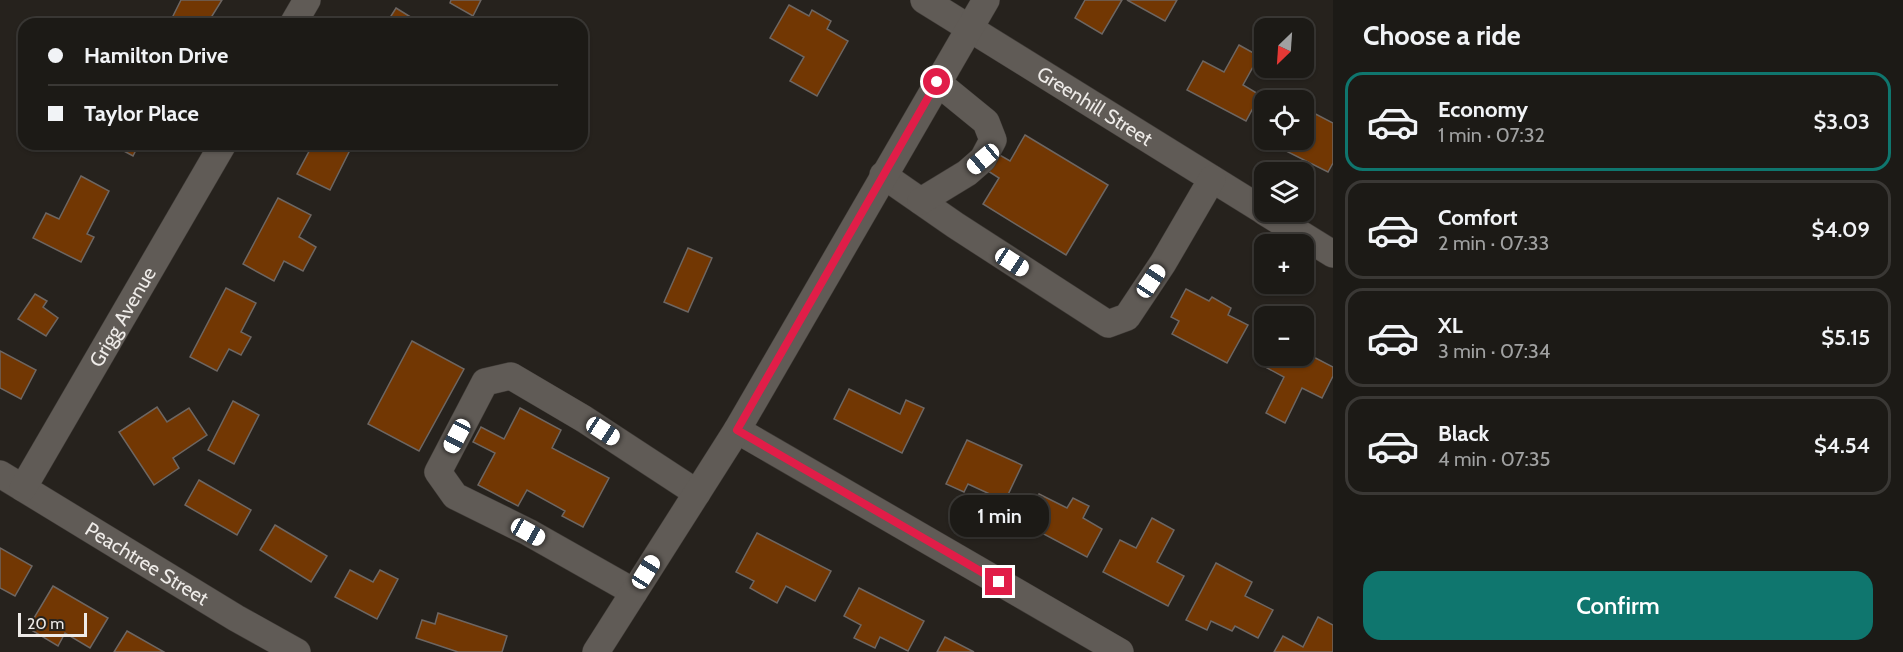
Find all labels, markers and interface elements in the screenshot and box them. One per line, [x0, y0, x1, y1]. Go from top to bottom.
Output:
north arrow [1254, 18, 1314, 78]
map controls [1254, 18, 1314, 366]
text: Choose a ride [1363, 19, 1521, 52]
text: Hamilton Drive [84, 42, 228, 69]
street label: Greenhill Street [1033, 61, 1157, 151]
route start [923, 68, 950, 95]
button: locate [1254, 90, 1314, 150]
icon: car [1366, 95, 1420, 149]
text: Economy [1438, 96, 1528, 123]
text: Taylor Place [84, 100, 199, 127]
text: $3.03 [1813, 108, 1870, 135]
text: 1 min · 07:32 [1438, 123, 1545, 147]
car [963, 141, 1003, 177]
button: layers [1254, 162, 1314, 222]
icon: car [1366, 203, 1420, 257]
text: Comfort [1438, 204, 1517, 231]
text: $4.09 [1812, 216, 1870, 243]
text: 2 min · 07:33 [1438, 231, 1549, 255]
button: + [1254, 234, 1314, 294]
car [992, 245, 1032, 279]
car [1133, 261, 1169, 301]
street label: Grigg Avenue [84, 262, 161, 371]
button: − [1254, 306, 1314, 366]
icon: car [1366, 311, 1420, 365]
text: XL [1438, 312, 1463, 339]
text: $5.15 [1821, 324, 1870, 351]
text: 3 min · 07:34 [1438, 339, 1550, 363]
car [583, 414, 623, 448]
car [441, 416, 473, 456]
icon: car [1366, 419, 1420, 473]
text: Black [1438, 420, 1489, 447]
text: $4.54 [1814, 432, 1870, 459]
text: 4 min · 07:35 [1438, 447, 1550, 471]
callout: 1 min [950, 495, 1048, 537]
text: 1 min [977, 504, 1022, 528]
car [508, 515, 548, 549]
street label: Peachtree Street [81, 517, 213, 610]
car [629, 552, 663, 592]
route end [985, 568, 1012, 595]
button: Confirm [1363, 571, 1873, 640]
scale bar [18, 610, 87, 638]
text: 20 m [27, 614, 64, 633]

